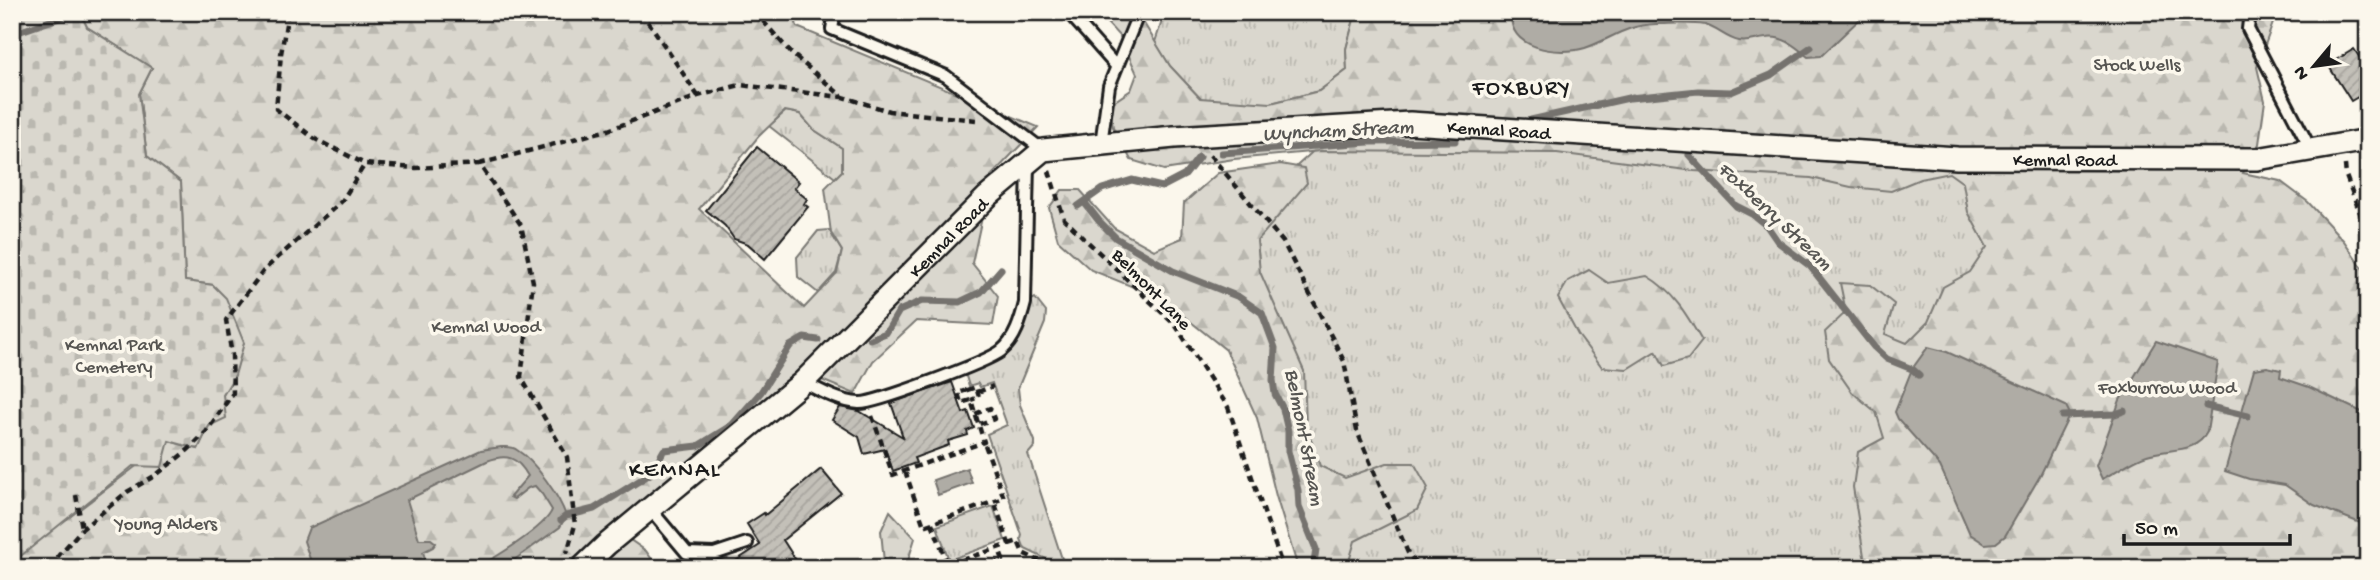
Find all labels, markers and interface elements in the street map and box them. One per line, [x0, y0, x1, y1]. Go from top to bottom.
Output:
north arrow [2278, 32, 2348, 102]
park label: Stock Wells [2093, 55, 2182, 78]
text: N [2289, 62, 2315, 84]
district label: FOXBURY [1471, 76, 1572, 103]
water label: Wyncham Stream [1262, 116, 1414, 149]
street label: Kemnal Road [1446, 117, 1553, 147]
street label: Kemnal Road [2013, 150, 2119, 174]
water label: Foxberry Stream [1711, 158, 1836, 277]
street label: Kemnal Road [905, 193, 996, 284]
street label: Belmont Lane [1105, 244, 1195, 336]
park label: Kemnal Wood [431, 317, 542, 340]
park label: Kemnal Park Cemetery [65, 335, 165, 380]
water label: Belmont Stream [1277, 367, 1328, 508]
park label: Foxburrow Wood [2097, 378, 2238, 401]
district label: KEMNAL [629, 458, 721, 485]
scale bar [2124, 503, 2291, 547]
park label: Young Alders [113, 514, 218, 537]
text: 50 m [2135, 518, 2178, 543]

